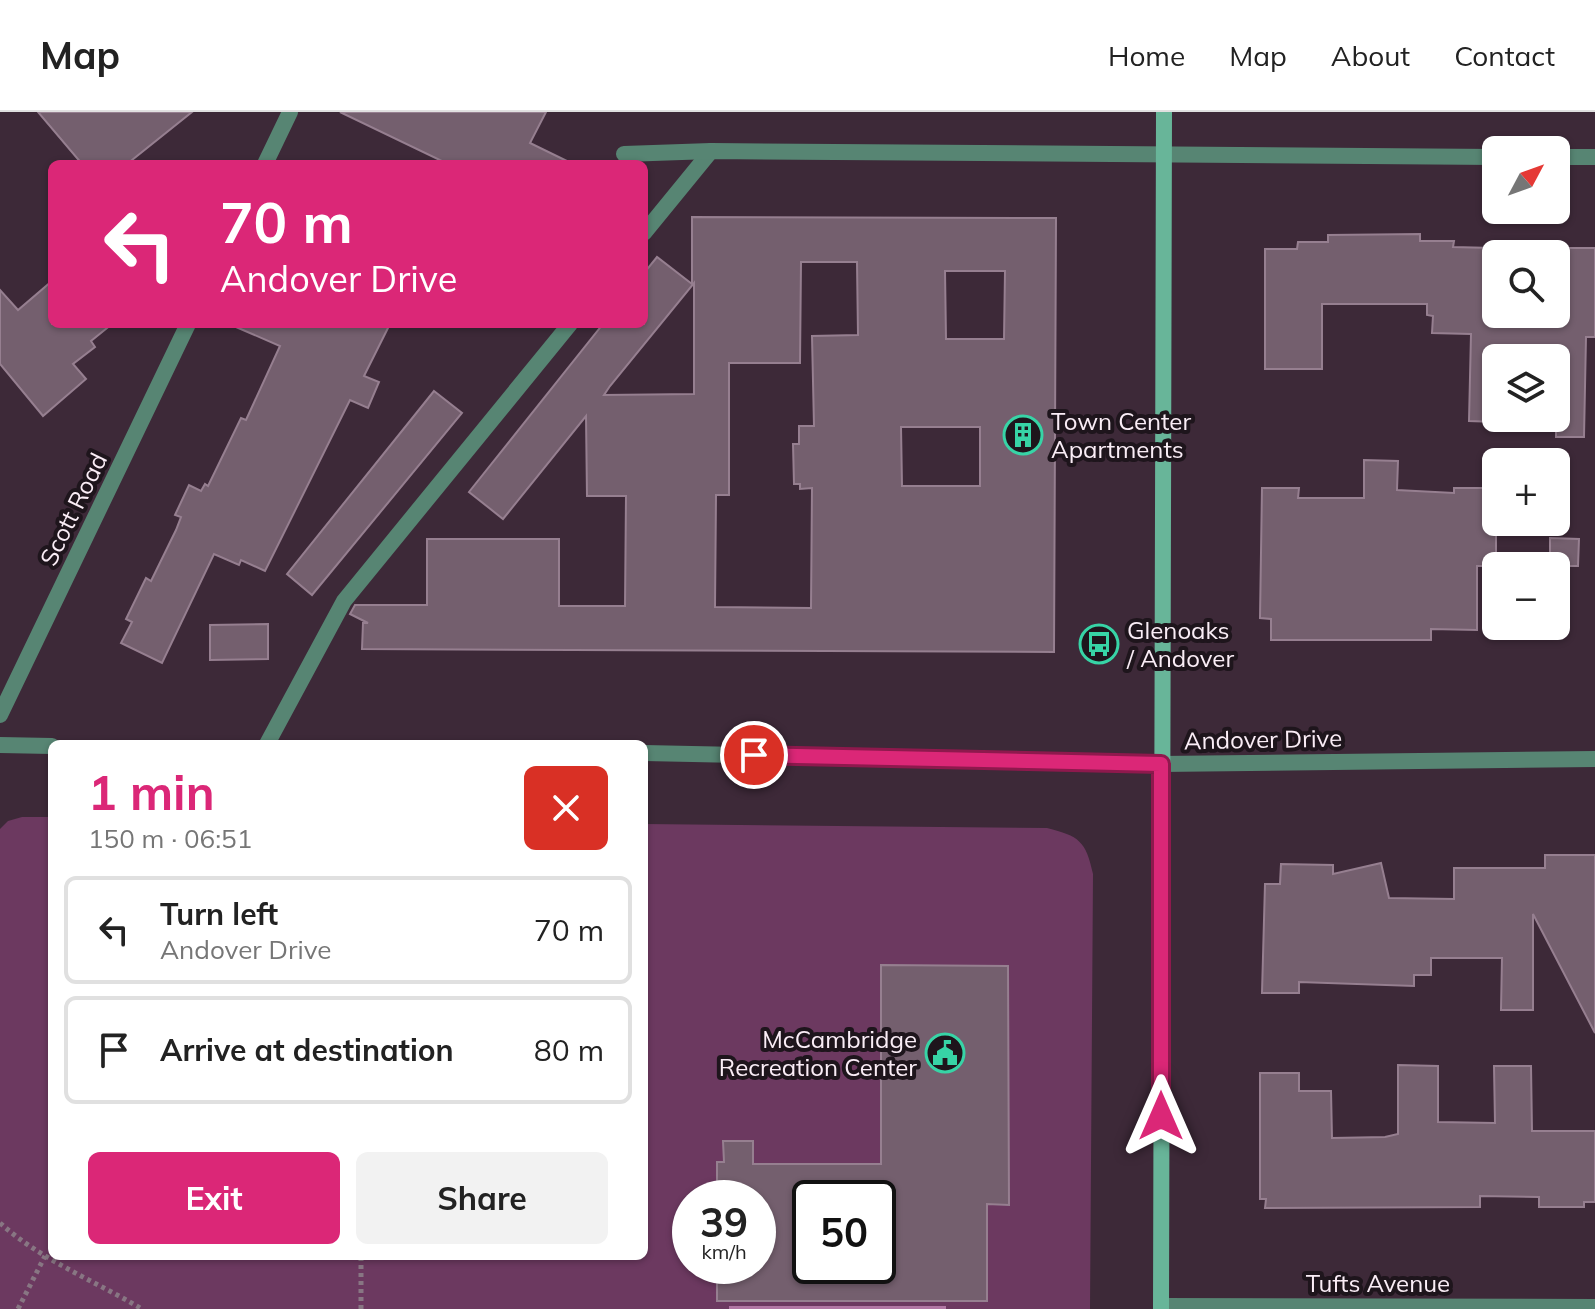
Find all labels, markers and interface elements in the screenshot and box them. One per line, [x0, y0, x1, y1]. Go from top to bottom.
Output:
text: Map [40, 31, 120, 79]
text: Home [1108, 38, 1185, 73]
text: Map [1229, 38, 1287, 73]
text: About [1331, 38, 1410, 73]
text: Contact [1454, 38, 1555, 73]
north arrow [1482, 136, 1570, 224]
map controls [1482, 136, 1570, 640]
text: 70 m [220, 187, 353, 257]
icon: left [88, 192, 192, 296]
button: search [1482, 240, 1570, 328]
text: Andover Drive [220, 256, 457, 301]
button: layers [1482, 344, 1570, 432]
place label: Town Center Apartments [1051, 406, 1191, 464]
building icon: Town Center Apartments [1002, 414, 1044, 456]
street label: Scott Road [33, 448, 113, 570]
button: + [1482, 448, 1570, 536]
button: − [1482, 552, 1570, 640]
place label: Glenoaks / Andover [1126, 615, 1234, 673]
bus stop icon: Glenoaks / Andover [1078, 623, 1120, 665]
pin [720, 721, 788, 789]
street label: Andover Drive [1184, 723, 1342, 755]
icon: arrive [732, 733, 776, 777]
text: 1 min [88, 762, 215, 822]
button: close [524, 766, 608, 850]
text: 150 m · 06:51 [88, 822, 252, 855]
text: Turn left [160, 895, 278, 933]
icon: left [92, 908, 136, 952]
text: 70 m [534, 911, 604, 949]
text: Andover Drive [160, 933, 331, 966]
place label: McCambridge Recreation Center [719, 1024, 917, 1082]
icon: arrive [92, 1028, 136, 1072]
text: Arrive at destination [160, 1031, 454, 1069]
text: 80 m [534, 1031, 604, 1069]
public building icon: McCambridge Recreation Center [924, 1032, 966, 1074]
position arrow [1119, 1074, 1203, 1158]
button: Exit [88, 1152, 340, 1244]
button: Share [356, 1152, 608, 1244]
speed limit sign: 50 [792, 1180, 896, 1284]
text: 39 [700, 1197, 748, 1247]
text: km/h [701, 1239, 747, 1264]
street label: Tufts Avenue [1306, 1268, 1450, 1298]

